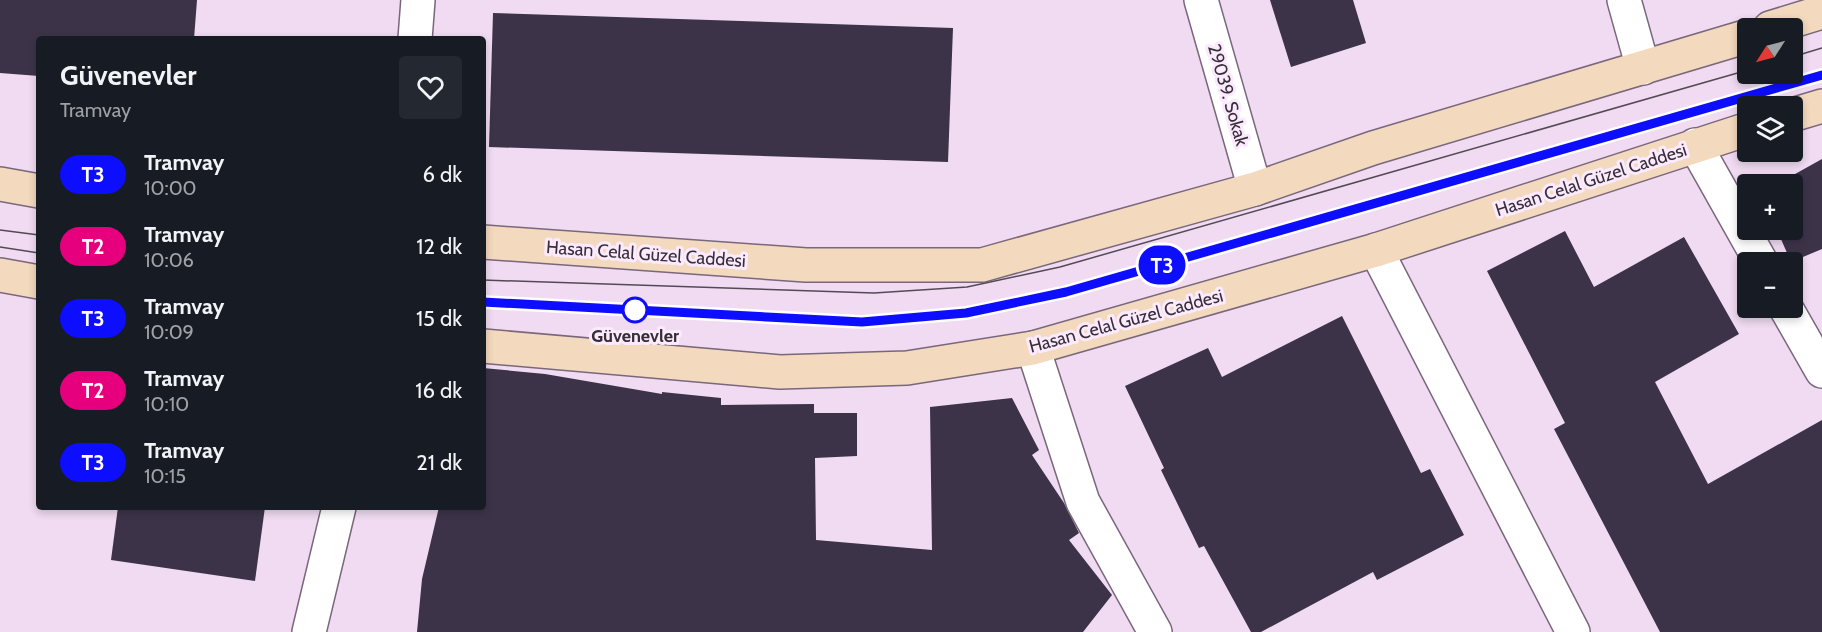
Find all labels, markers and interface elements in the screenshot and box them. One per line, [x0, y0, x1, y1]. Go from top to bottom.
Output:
north arrow [1737, 18, 1803, 84]
map controls [1737, 18, 1803, 318]
street label: 29039. Sokak [1203, 42, 1253, 149]
button: heart [399, 56, 462, 119]
text: Güvenevler [60, 58, 196, 92]
button: layers [1737, 96, 1803, 162]
text: Tramvay [60, 98, 131, 122]
street label: Hasan Celal Güzel Caddesi [1492, 139, 1690, 221]
text: Tramvay [144, 149, 224, 176]
text: 6 dk [422, 161, 462, 188]
text: T3 [82, 162, 104, 187]
button: + [1737, 174, 1803, 240]
text: 10:00 [144, 176, 197, 200]
text: Tramvay [144, 221, 224, 248]
text: 12 dk [416, 233, 462, 260]
text: T2 [82, 234, 104, 259]
street label: Hasan Celal Güzel Caddesi [545, 236, 747, 272]
line badge: T3 [1135, 246, 1189, 284]
text: 10:06 [144, 248, 194, 272]
button: − [1737, 252, 1803, 318]
text: T3 [1151, 253, 1173, 278]
street label: Hasan Celal Güzel Caddesi [1027, 284, 1225, 358]
text: Tramvay [144, 293, 224, 320]
marker: Güvenevler [622, 297, 648, 323]
text: 15 dk [416, 305, 462, 332]
text: T3 [82, 306, 104, 331]
text: 10:09 [144, 320, 194, 344]
place label: Güvenevler [591, 325, 679, 347]
text: Tramvay [144, 365, 224, 392]
text: 16 dk [415, 377, 462, 404]
text: T2 [82, 378, 104, 403]
text: 10:10 [144, 392, 189, 416]
text: Tramvay [144, 437, 224, 464]
text: 21 dk [416, 449, 462, 476]
text: T3 [82, 450, 104, 475]
text: 10:15 [144, 464, 186, 488]

